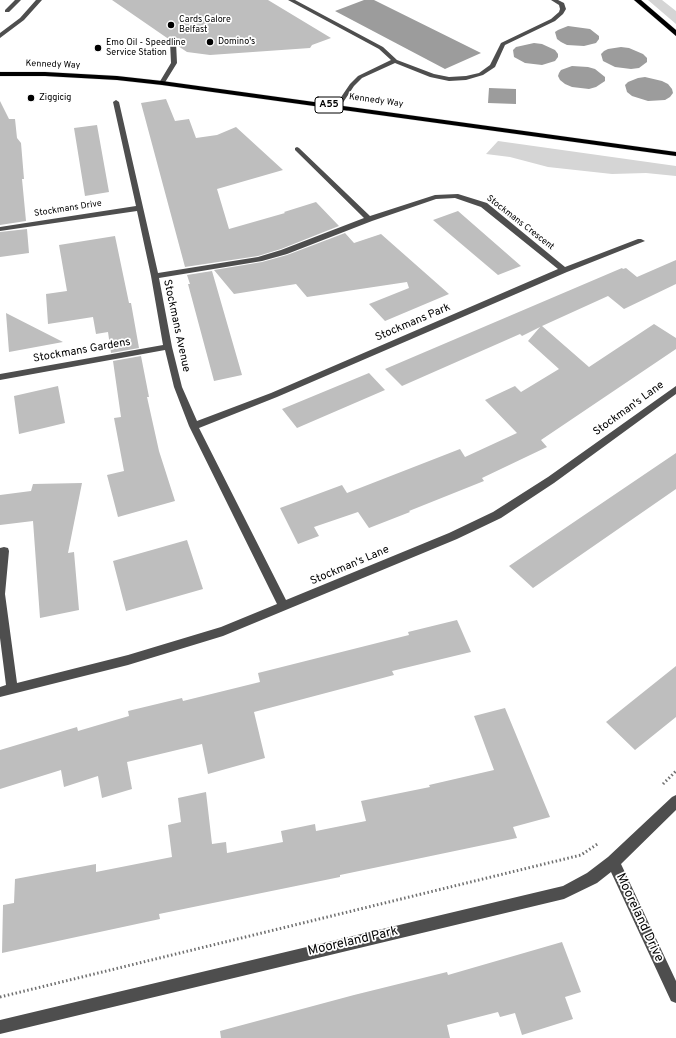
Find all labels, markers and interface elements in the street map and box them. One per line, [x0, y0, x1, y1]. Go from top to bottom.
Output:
place label: Cards Galore Belfast [179, 15, 231, 36]
marker: Cards Galore Belfast [166, 20, 176, 30]
marker: Domino's [205, 37, 215, 47]
place label: Domino's [218, 37, 255, 47]
place label: Emo Oil - Speedline Service Station [106, 38, 186, 59]
marker: Emo Oil - Speedline Service Station [93, 43, 103, 53]
street label: Kennedy Way [25, 59, 81, 71]
street label: Kennedy Way [348, 92, 404, 110]
marker: Ziggicig [26, 93, 36, 103]
place label: Ziggicig [39, 93, 71, 103]
road number: A55 [315, 97, 343, 113]
street label: Stockmans Crescent [484, 193, 556, 253]
street label: Stockmans Drive [33, 198, 103, 220]
street label: Stockmans Avenue [160, 279, 192, 373]
street label: Stockmans Park [374, 301, 452, 345]
street label: Stockmans Gardens [32, 336, 132, 366]
street label: Stockman's Lane [591, 379, 667, 439]
street label: Stockman's Lane [309, 543, 391, 589]
street label: Mooreland Drive [612, 871, 666, 965]
street label: Mooreland Park [306, 924, 400, 960]

